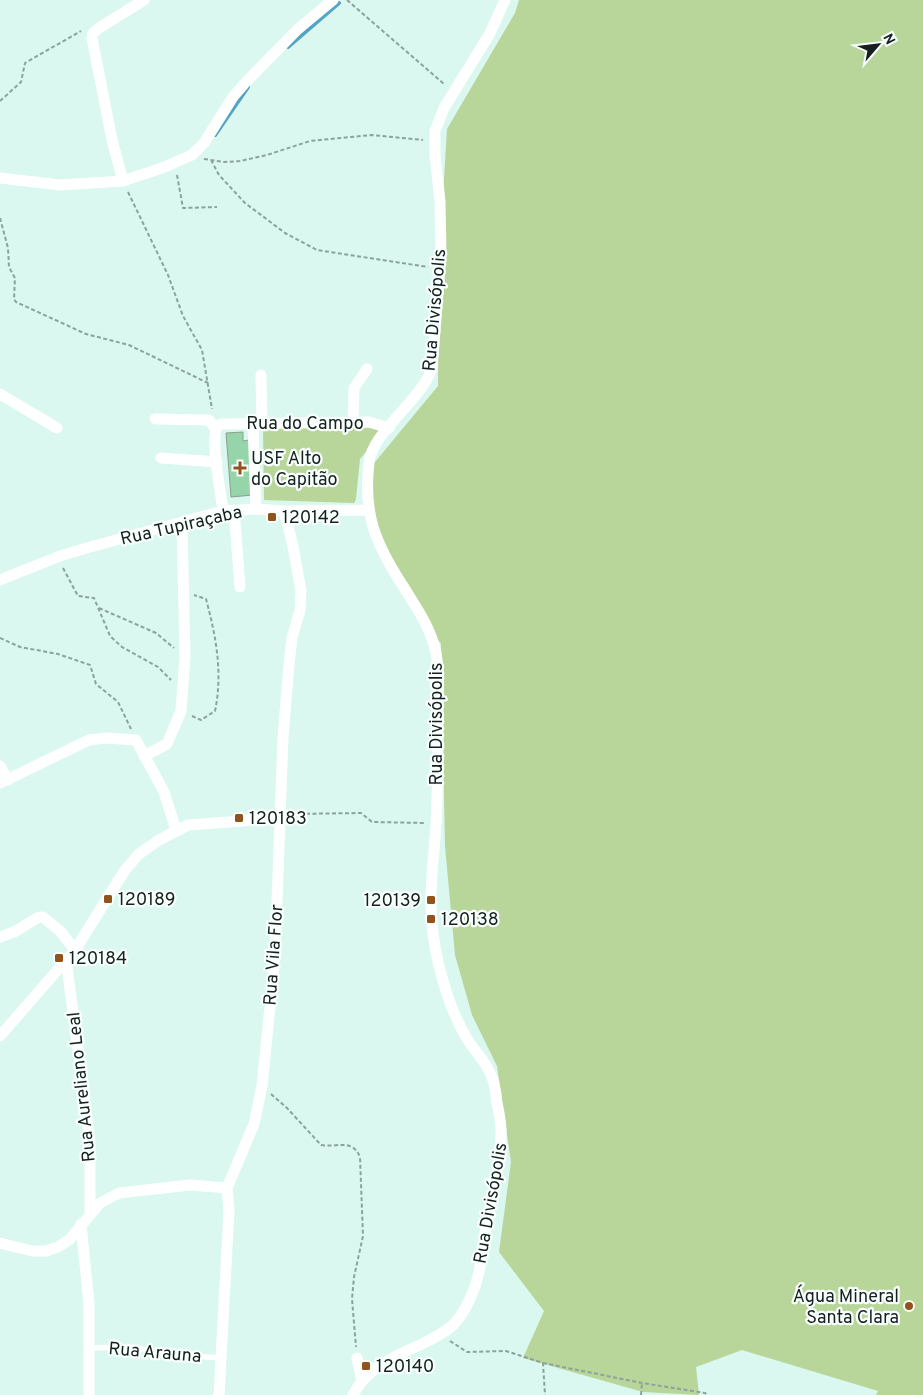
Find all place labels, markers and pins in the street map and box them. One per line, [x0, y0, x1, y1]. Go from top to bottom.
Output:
place label: USF Alto do Capitão [251, 448, 338, 492]
marker: USF Alto do Capitão [233, 461, 247, 475]
place label: 120142 [282, 507, 340, 530]
marker: 120142 [266, 511, 278, 523]
place label: 120183 [249, 808, 307, 831]
marker: 120183 [233, 812, 245, 824]
place label: 120189 [118, 889, 175, 912]
place label: 120139 [364, 890, 421, 913]
marker: 120189 [102, 893, 114, 905]
marker: 120139 [425, 894, 437, 906]
place label: 120138 [441, 909, 499, 932]
marker: 120138 [425, 913, 437, 925]
place label: 120184 [69, 948, 127, 971]
marker: 120184 [53, 952, 65, 964]
place label: Água Mineral Santa Clara [793, 1284, 899, 1330]
marker: Água Mineral Santa Clara [903, 1300, 915, 1312]
place label: 120140 [376, 1356, 434, 1379]
marker: 120140 [360, 1360, 372, 1372]

